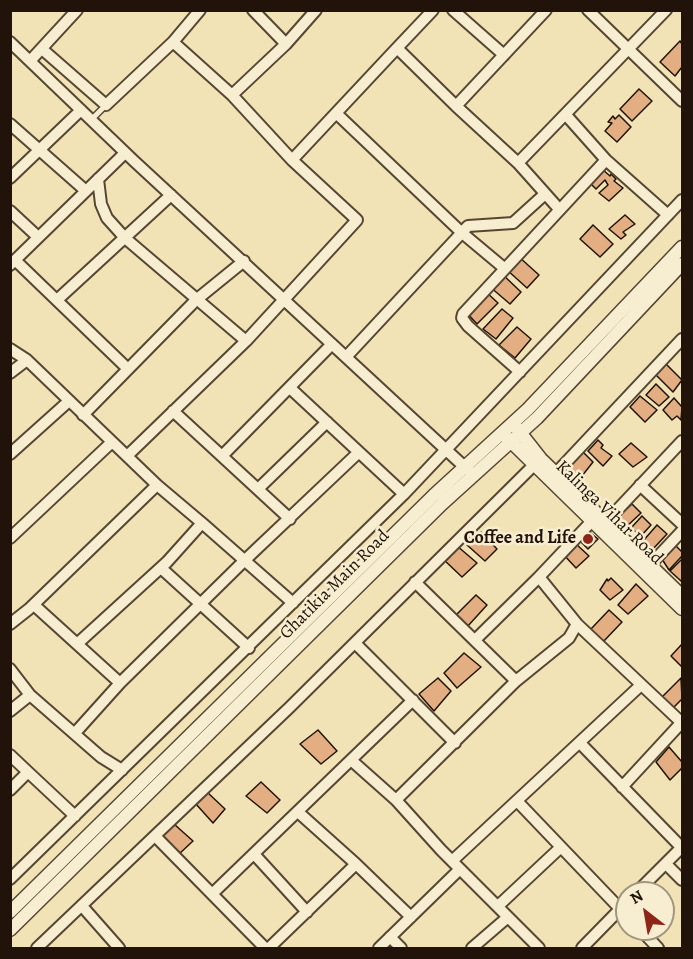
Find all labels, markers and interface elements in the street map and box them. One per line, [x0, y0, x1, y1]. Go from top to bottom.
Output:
street label: Kalinga Vihar Road [551, 456, 667, 570]
street label: Ghatikia Main Road [276, 526, 394, 644]
place label: Coffee and Life [464, 528, 576, 550]
marker: Coffee and Life [581, 532, 595, 546]
north arrow [615, 881, 675, 941]
text: N [626, 885, 647, 910]

